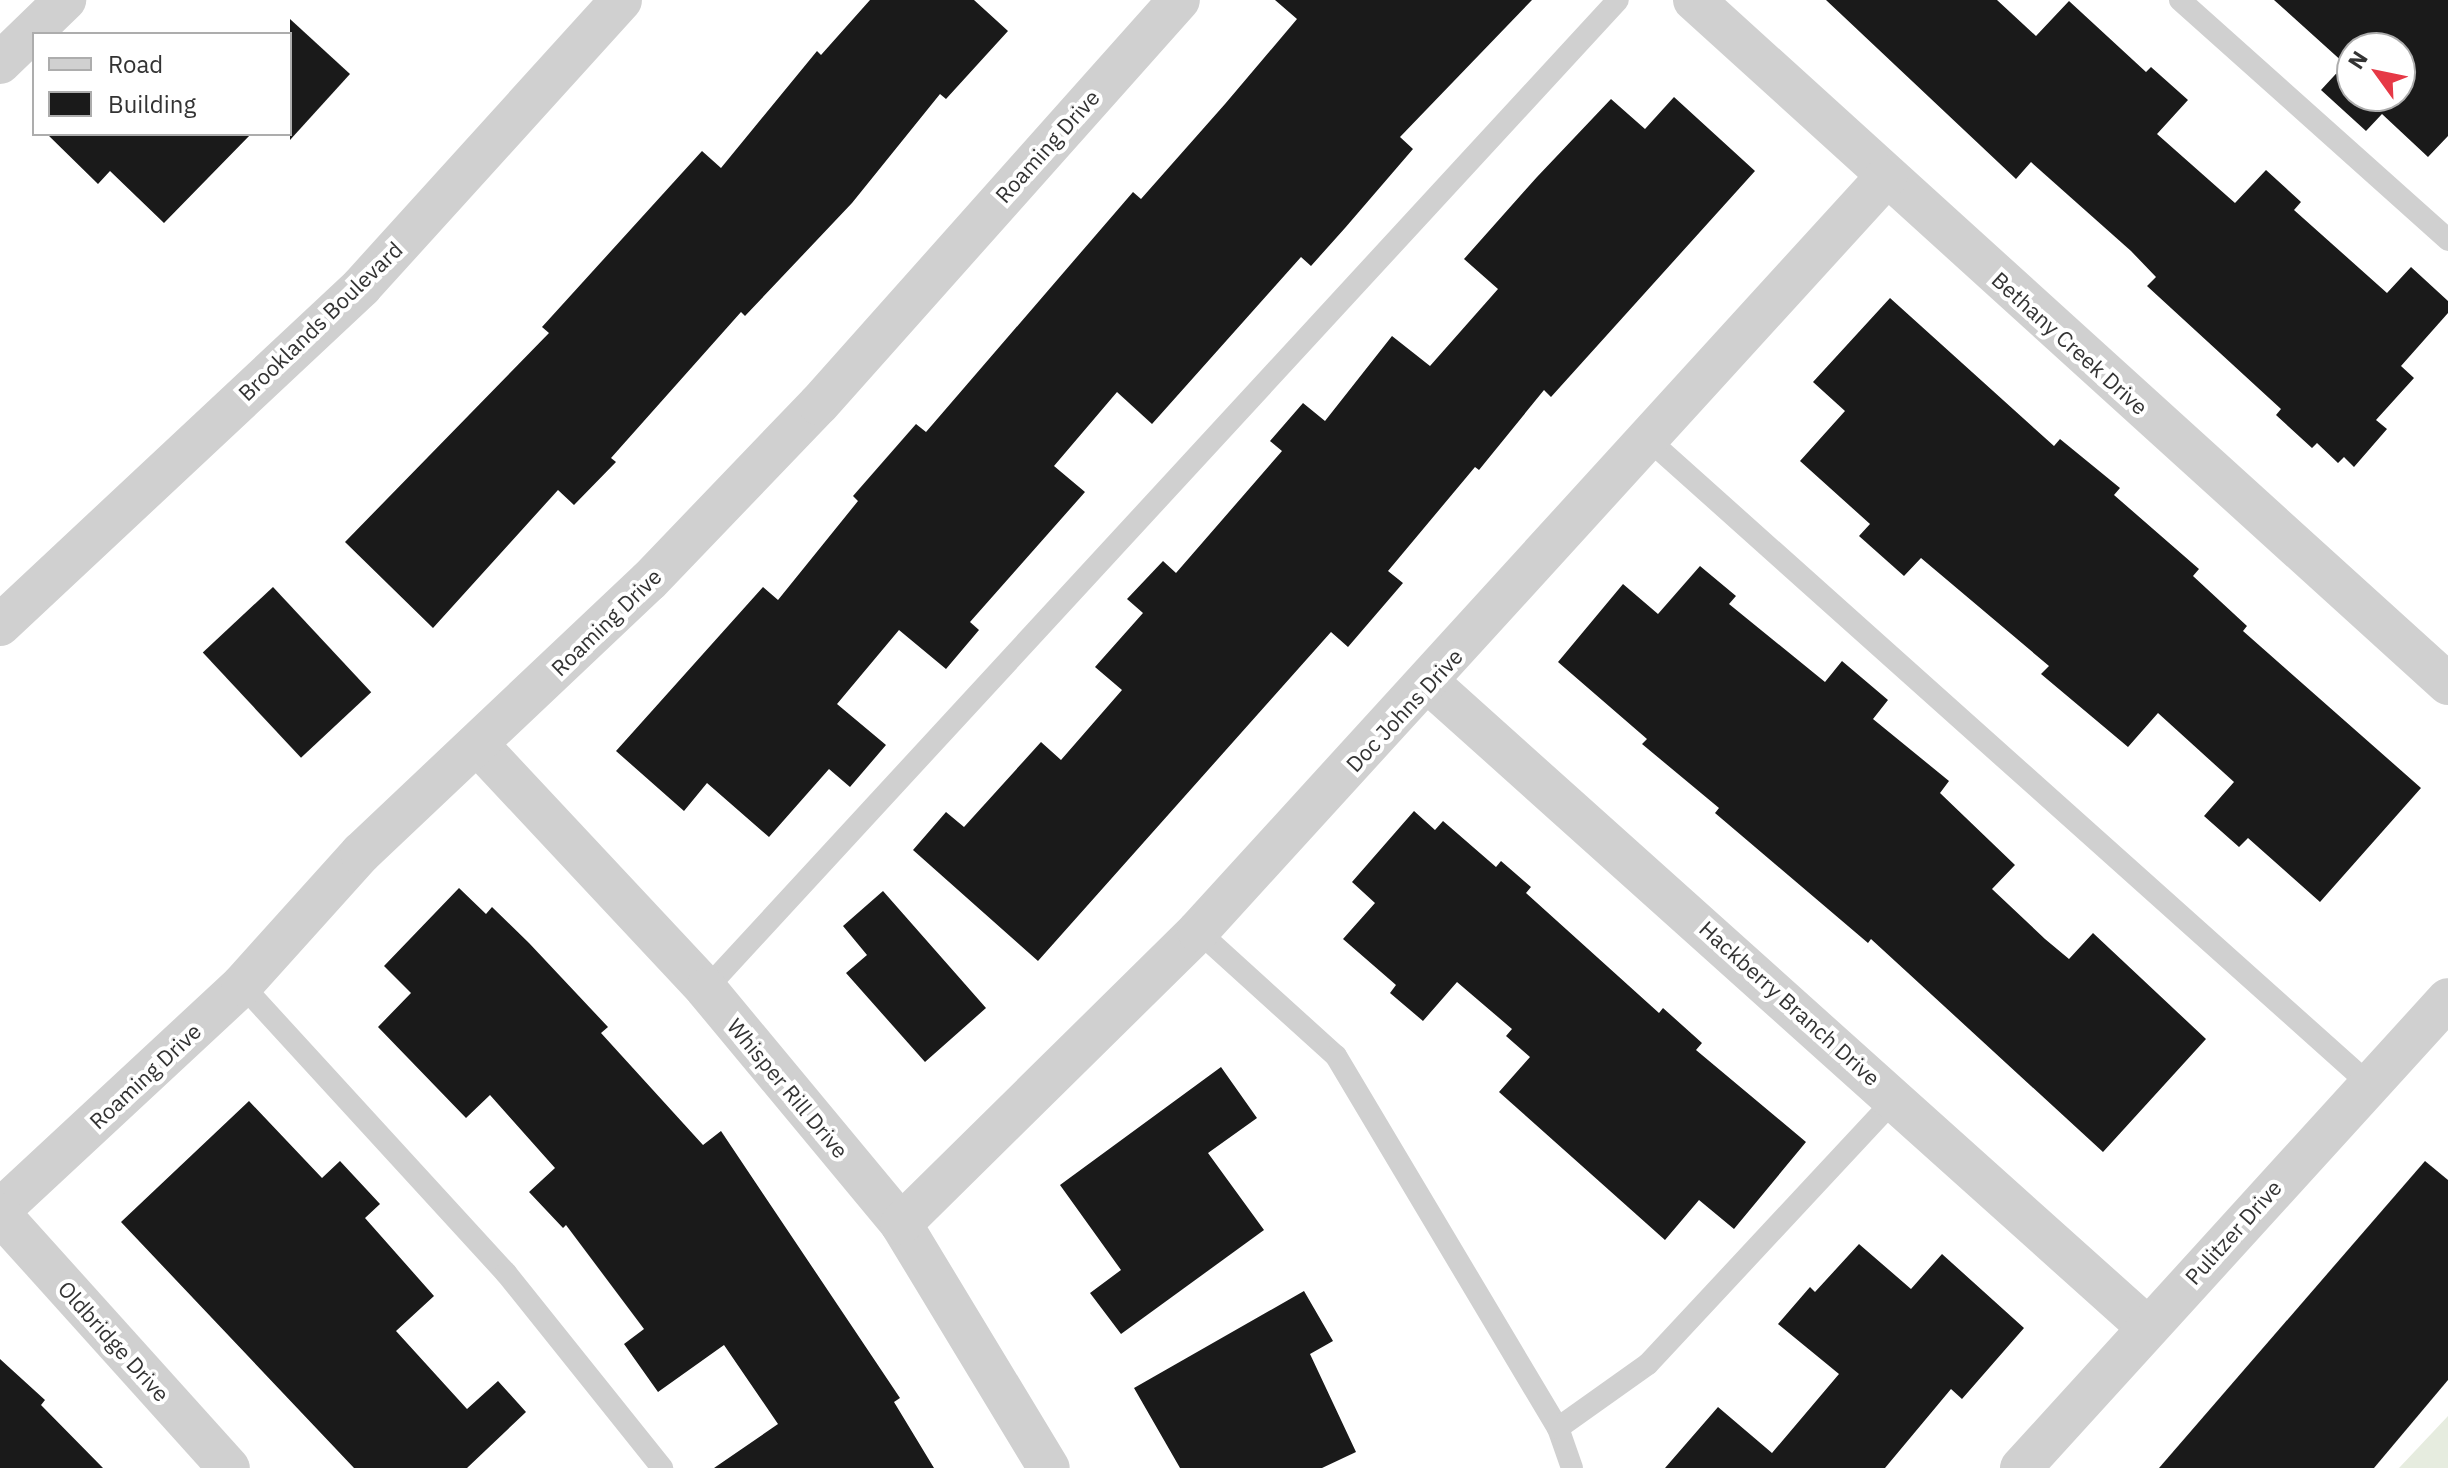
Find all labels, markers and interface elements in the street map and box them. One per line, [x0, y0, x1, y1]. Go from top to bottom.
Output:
legend [32, 32, 292, 136]
north arrow [2336, 32, 2416, 112]
text: N [2341, 45, 2374, 74]
text: Road [108, 48, 163, 80]
street label: Roaming Drive [989, 84, 1105, 208]
text: Building [108, 88, 196, 120]
street label: Brooklands Boulevard [233, 236, 407, 406]
street label: Bethany Creek Drive [1987, 266, 2153, 420]
street label: Roaming Drive [545, 563, 667, 681]
street label: Doc Johns Drive [1340, 643, 1468, 777]
street label: Hackberry Branch Drive [1694, 915, 1886, 1091]
street label: Whisper Rill Drive [722, 1013, 854, 1163]
street label: Roaming Drive [84, 1018, 206, 1134]
street label: Pulitzer Drive [2179, 1174, 2287, 1290]
street label: Oldbridge Drive [53, 1275, 175, 1407]

